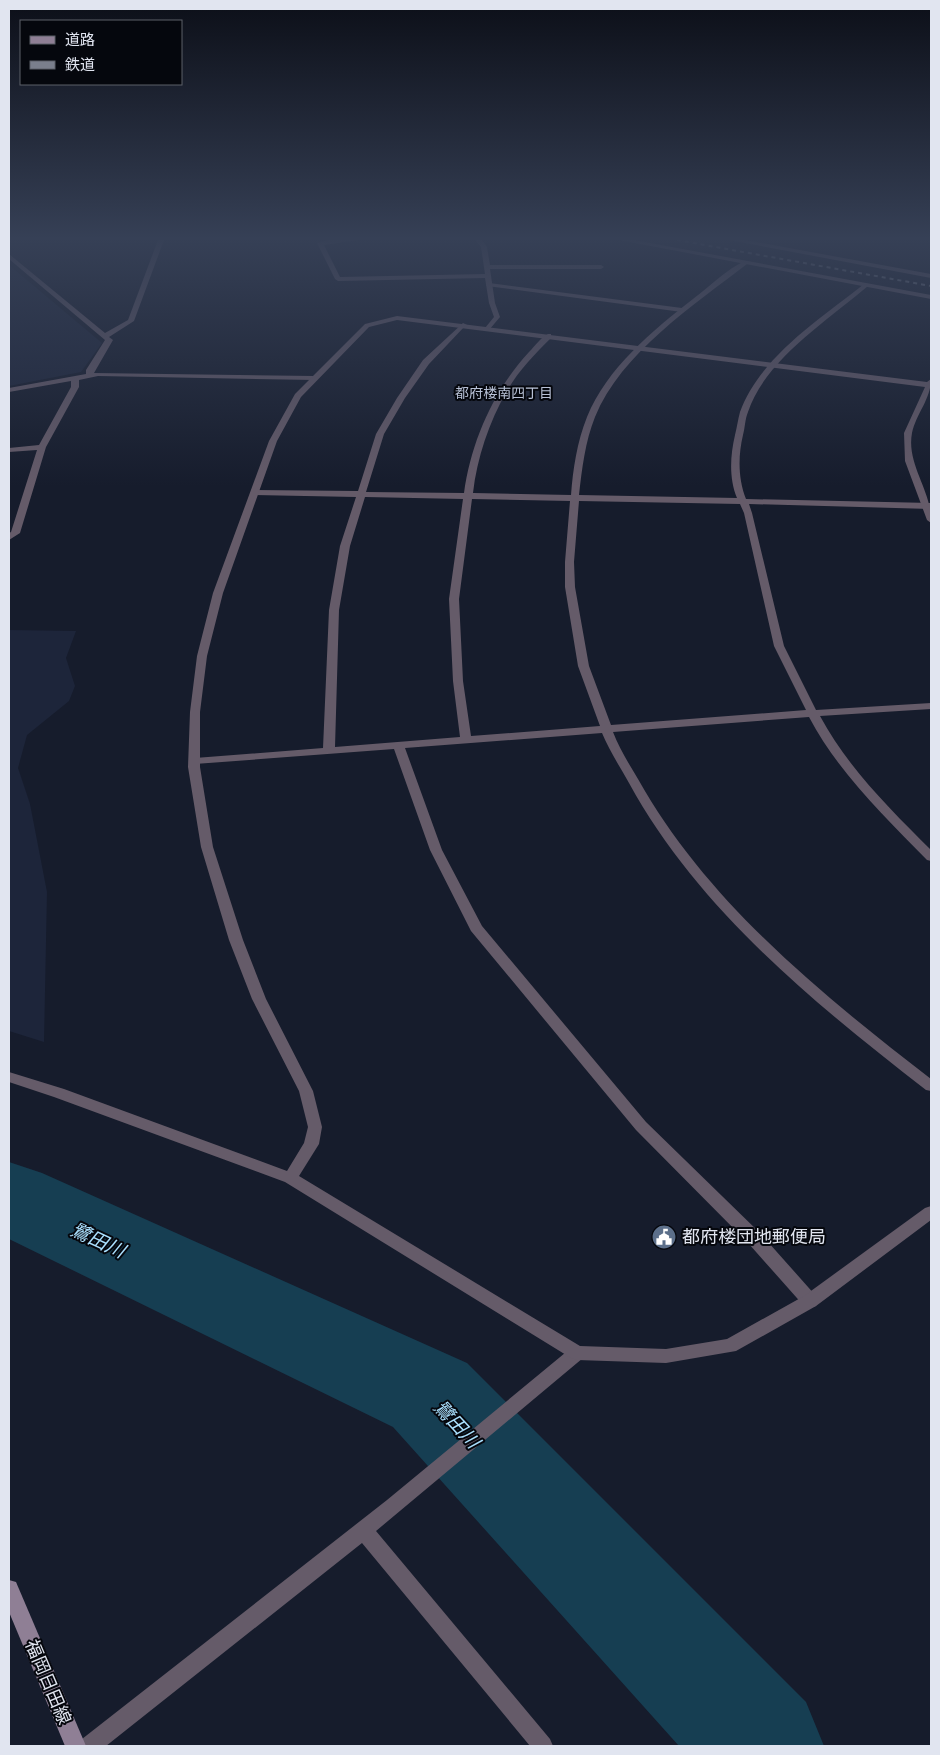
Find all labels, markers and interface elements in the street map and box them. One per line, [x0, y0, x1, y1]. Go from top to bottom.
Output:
legend [20, 20, 182, 85]
text: 道路 [65, 31, 95, 48]
text: 鉄道 [65, 56, 95, 73]
district label: 都府楼南四丁目 [455, 385, 553, 401]
water label: 鷺田川 [68, 1218, 130, 1263]
public building icon: 都府楼団地郵便局 [651, 1224, 677, 1250]
place label: 都府楼団地郵便局 [682, 1226, 826, 1246]
water label: 鷺田川 [430, 1396, 486, 1454]
street label: 福岡日田線 [22, 1636, 76, 1727]

